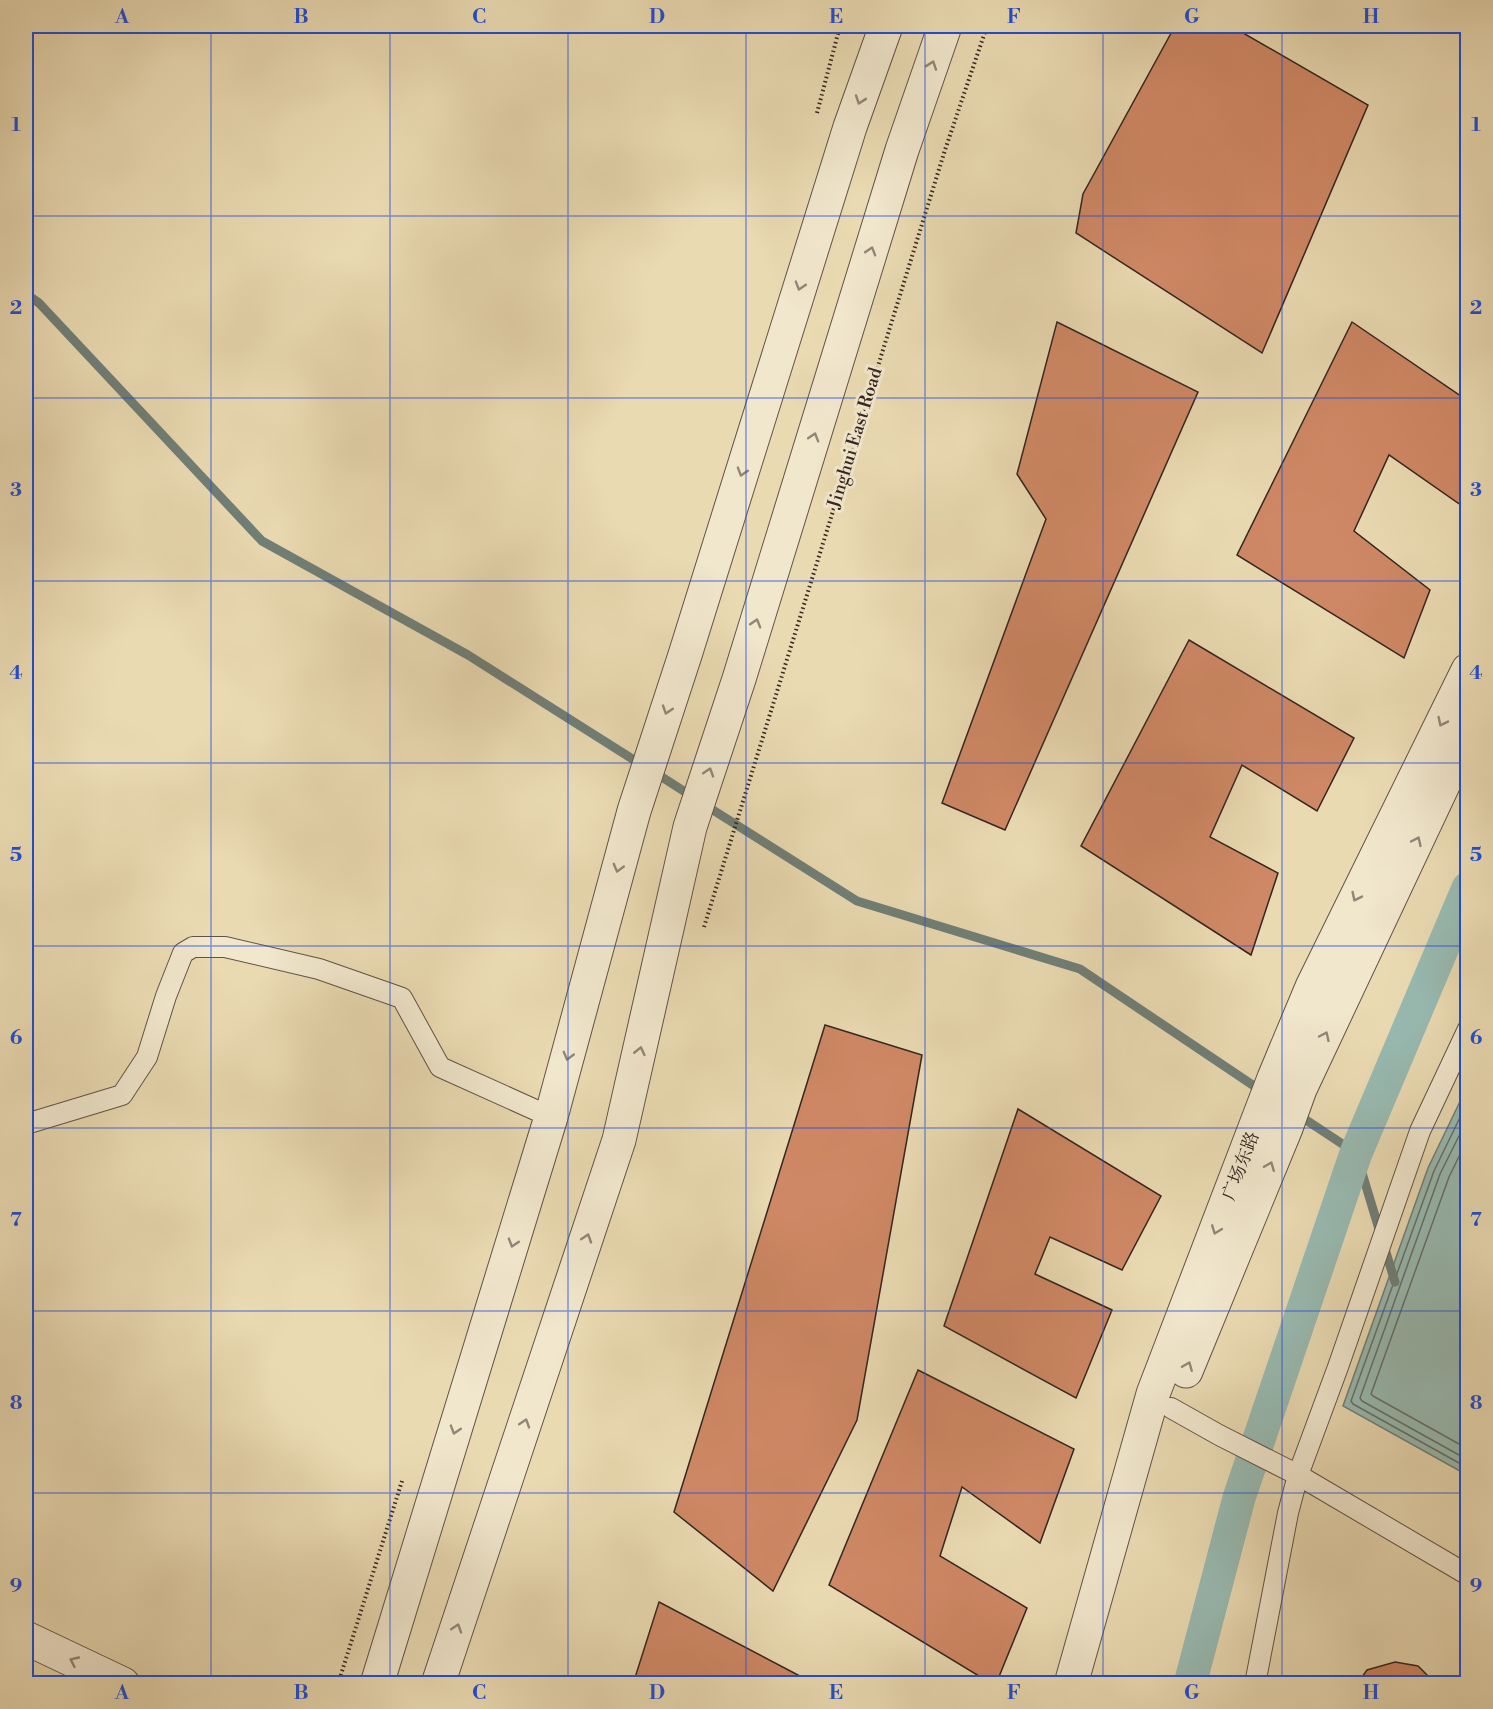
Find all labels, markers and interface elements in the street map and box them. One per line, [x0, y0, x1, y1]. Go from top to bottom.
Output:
text: A [114, 5, 130, 30]
text: B [293, 5, 309, 30]
text: C [472, 5, 486, 30]
text: D [649, 5, 665, 30]
text: E [829, 5, 843, 30]
text: F [1007, 5, 1021, 30]
text: G [1184, 5, 1200, 30]
text: H [1363, 5, 1380, 30]
one-way arrow [924, 60, 937, 71]
one-way arrow [854, 95, 867, 105]
text: 1 [11, 113, 21, 138]
text: 1 [1471, 113, 1481, 138]
one-way arrow [864, 246, 876, 257]
one-way arrow [795, 280, 807, 291]
text: 2 [10, 296, 22, 321]
text: 2 [1470, 296, 1482, 321]
street label: Jinghui East Road [822, 364, 888, 512]
one-way arrow [807, 432, 819, 443]
one-way arrow [737, 466, 749, 477]
text: 3 [10, 478, 22, 503]
text: 3 [1470, 478, 1482, 503]
one-way arrow [749, 619, 761, 629]
text: 4 [9, 661, 23, 686]
text: 4 [1469, 661, 1483, 686]
one-way arrow [661, 704, 674, 715]
one-way arrow [1437, 716, 1449, 727]
one-way arrow [701, 767, 714, 778]
one-way arrow [1409, 836, 1421, 847]
text: 5 [10, 843, 22, 868]
text: 5 [1470, 843, 1482, 868]
one-way arrow [613, 863, 626, 873]
one-way arrow [1351, 891, 1363, 902]
text: 6 [10, 1026, 23, 1051]
text: 6 [1470, 1026, 1483, 1051]
one-way arrow [1317, 1032, 1329, 1043]
one-way arrow [632, 1046, 645, 1056]
one-way arrow [563, 1050, 575, 1061]
street label: 广场东路 [1217, 1128, 1265, 1204]
one-way arrow [1263, 1162, 1275, 1173]
text: 7 [10, 1208, 22, 1233]
text: 7 [1470, 1208, 1482, 1233]
one-way arrow [1211, 1224, 1224, 1234]
one-way arrow [579, 1233, 592, 1244]
one-way arrow [508, 1237, 520, 1248]
one-way arrow [1181, 1361, 1193, 1372]
text: 8 [10, 1391, 23, 1416]
text: 8 [1470, 1391, 1483, 1416]
one-way arrow [518, 1418, 530, 1429]
one-way arrow [450, 1424, 462, 1435]
text: 9 [10, 1574, 22, 1599]
text: 9 [1470, 1574, 1482, 1599]
one-way arrow [449, 1623, 462, 1634]
one-way arrow [70, 1656, 81, 1668]
text: A [114, 1681, 130, 1706]
text: B [293, 1681, 309, 1706]
text: C [472, 1681, 486, 1706]
text: D [649, 1681, 665, 1706]
text: E [829, 1681, 843, 1706]
text: F [1007, 1681, 1021, 1706]
text: G [1184, 1681, 1200, 1706]
text: H [1363, 1681, 1380, 1706]

